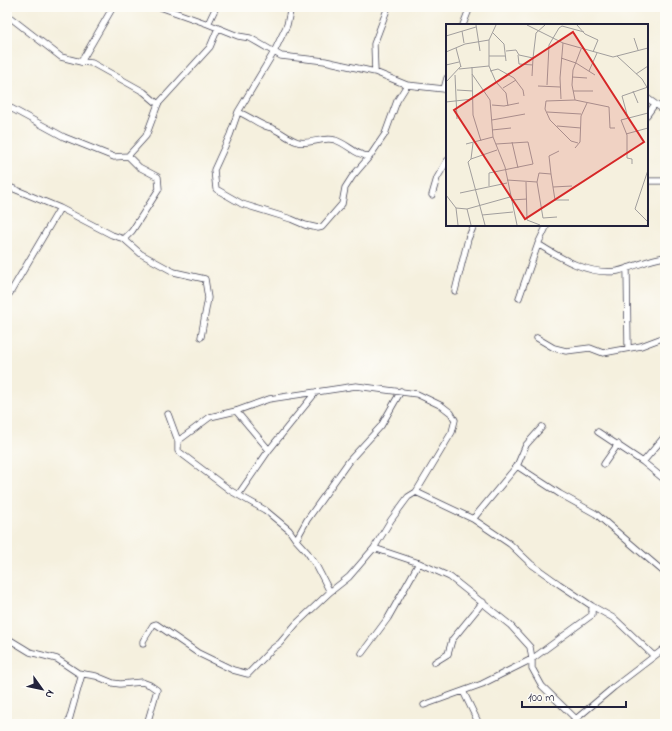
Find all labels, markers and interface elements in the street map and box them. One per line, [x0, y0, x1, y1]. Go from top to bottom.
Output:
inset map [446, 24, 648, 226]
north arrow [22, 669, 62, 709]
scale bar [522, 683, 626, 709]
text: N [41, 686, 58, 701]
text: 100 m [528, 689, 555, 707]

